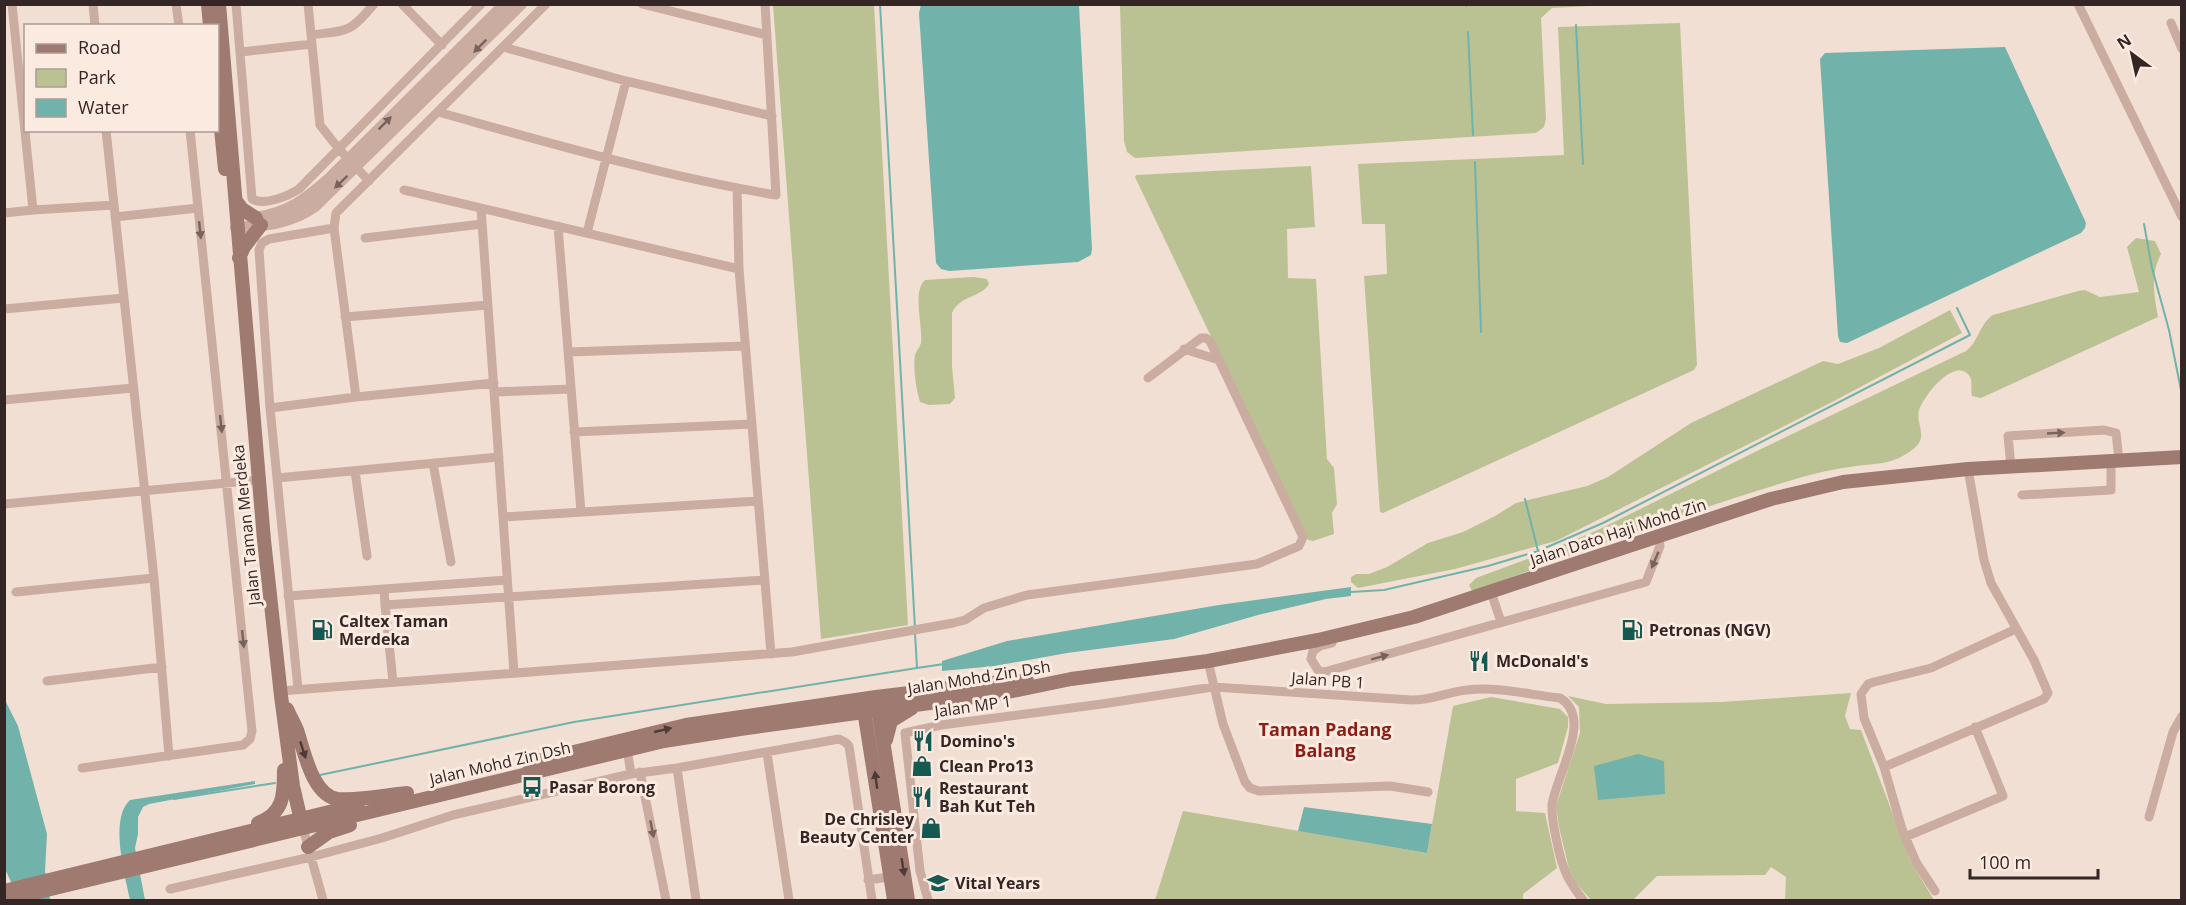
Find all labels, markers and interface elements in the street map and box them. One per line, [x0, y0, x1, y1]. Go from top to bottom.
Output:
legend [24, 24, 219, 132]
north arrow [2102, 24, 2162, 84]
text: N [2112, 29, 2135, 54]
text: Road [78, 35, 121, 59]
one-way arrow [473, 38, 487, 52]
text: Park [78, 65, 116, 89]
text: Water [78, 95, 129, 119]
one-way arrow [378, 117, 392, 131]
one-way arrow [334, 175, 348, 189]
one-way arrow [195, 221, 205, 240]
one-way arrow [216, 415, 226, 434]
one-way arrow [2046, 428, 2065, 437]
street label: Jalan Taman Merdeka [227, 444, 266, 608]
street label: Jalan Dato Haji Mohd Zin [1525, 493, 1709, 571]
one-way arrow [1650, 551, 1660, 569]
place label: Caltex Taman Merdeka [339, 610, 448, 650]
fuel station icon: Caltex Taman Merdeka [310, 618, 334, 642]
fuel station icon: Petronas (NGV) [1620, 618, 1644, 642]
place label: Petronas (NGV) [1649, 619, 1771, 641]
one-way arrow [238, 630, 248, 649]
restaurant icon: McDonald's [1467, 649, 1491, 673]
place label: McDonald's [1496, 650, 1589, 672]
one-way arrow [1371, 651, 1390, 661]
street label: Jalan Mohd Zin Dsh [904, 655, 1052, 699]
street label: Jalan PB 1 [1289, 666, 1365, 694]
street label: Jalan MP 1 [931, 690, 1013, 723]
district label: Taman Padang Balang [1259, 717, 1391, 762]
one-way arrow [654, 724, 672, 734]
restaurant icon: Domino's [911, 729, 935, 753]
place label: Domino's [940, 730, 1015, 752]
street label: Jalan Mohd Zin Dsh [425, 736, 573, 790]
one-way arrow [299, 741, 308, 759]
shop icon: Clean Pro13 [910, 754, 934, 778]
place label: Clean Pro13 [939, 755, 1033, 777]
one-way arrow [871, 771, 880, 790]
bus stop icon: Pasar Borong [520, 775, 544, 799]
place label: Pasar Borong [549, 776, 655, 798]
place label: Restaurant Bah Kut Teh [939, 777, 1036, 817]
restaurant icon: Restaurant Bah Kut Teh [910, 785, 934, 809]
place label: De Chrisley Beauty Center [800, 808, 915, 848]
shop icon: De Chrisley Beauty Center [919, 816, 943, 840]
one-way arrow [648, 820, 657, 839]
scale bar [1970, 842, 2098, 880]
text: 100 m [1979, 850, 2031, 874]
one-way arrow [899, 858, 908, 877]
school or university icon: Vital Years [926, 871, 950, 895]
place label: Vital Years [955, 872, 1040, 894]

